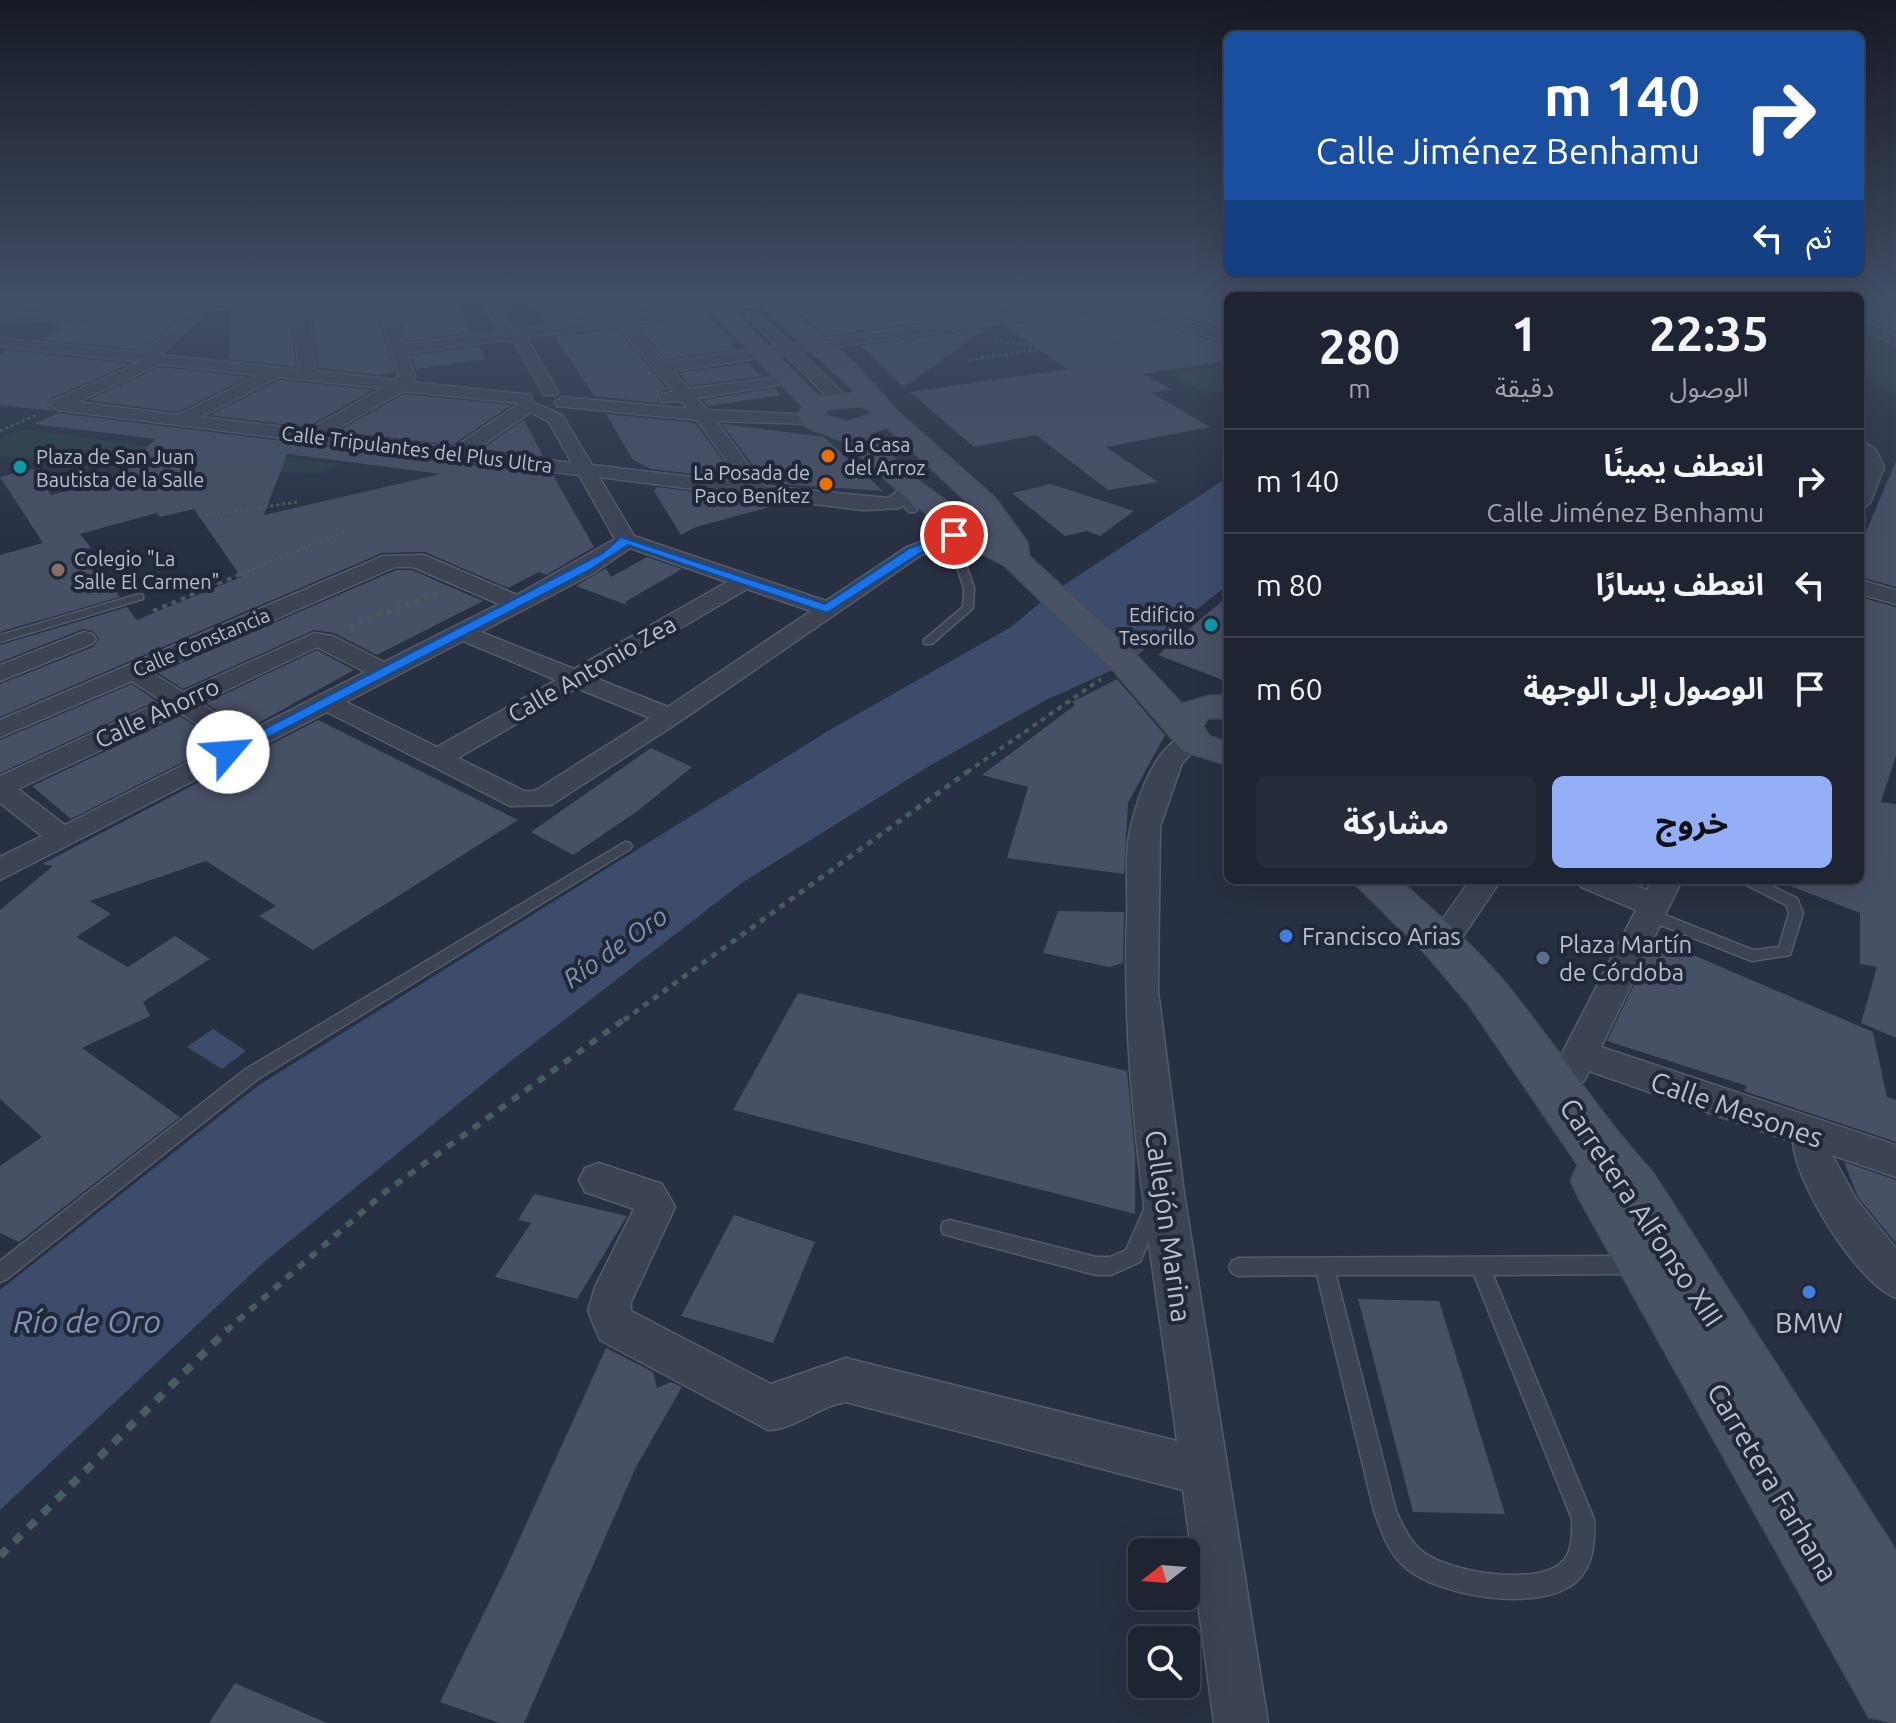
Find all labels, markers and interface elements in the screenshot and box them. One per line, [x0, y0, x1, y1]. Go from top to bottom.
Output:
text: 140 m [1544, 64, 1700, 127]
icon: right [1728, 64, 1832, 168]
text: Calle Jiménez Benhamu [1316, 130, 1700, 171]
icon: left [1746, 216, 1790, 260]
text: ثم [1806, 220, 1832, 254]
text: 1 [1511, 306, 1538, 360]
text: 22:35 [1649, 306, 1769, 360]
text: 280 [1319, 319, 1400, 373]
text: دقيقة [1495, 373, 1554, 402]
text: الوصول [1670, 373, 1749, 402]
text: m [1348, 374, 1371, 403]
street label: Calle Tripulantes del Plus Ultra [280, 421, 554, 477]
place label: La Casa del Arroz [844, 433, 925, 479]
place label: Plaza de San Juan Bautista de la Salle [36, 445, 204, 491]
marker: La Casa del Arroz [819, 447, 837, 465]
text: انعطف يمينًا [1604, 448, 1764, 482]
marker: Plaza de San Juan Bautista de la Salle [11, 458, 29, 476]
icon: right [1788, 459, 1832, 503]
place label: La Posada de Paco Benítez [693, 461, 810, 507]
text: 140 m [1256, 464, 1340, 498]
marker: La Posada de Paco Benítez [817, 475, 835, 493]
text: Calle Jiménez Benhamu [1487, 498, 1764, 527]
pin [920, 501, 988, 569]
icon: arrive [932, 513, 976, 557]
place label: Colegio "La Salle El Carmen" [74, 547, 219, 593]
marker: Colegio "La Salle El Carmen" [49, 561, 67, 579]
icon: left [1788, 563, 1832, 607]
text: انعطف يسارًا [1596, 567, 1764, 601]
text: 80 m [1256, 568, 1323, 602]
street label: Calle Constancia [129, 603, 273, 681]
place label: Edificio Tesorillo [1119, 603, 1195, 649]
street label: Calle Antonio Zea [503, 610, 681, 728]
marker: Edificio Tesorillo [1202, 616, 1220, 634]
icon: arrive [1788, 667, 1832, 711]
text: الوصول إلى الوجهة [1523, 671, 1764, 705]
street label: Calle Ahorro [91, 672, 223, 754]
text: 60 m [1256, 672, 1323, 706]
position arrow [186, 710, 270, 794]
button: مشاركة [1256, 776, 1536, 868]
button: خروج [1552, 776, 1832, 868]
water label: Río de Oro [558, 901, 672, 993]
place label: Francisco Arias [1302, 923, 1461, 950]
marker: Francisco Arias [1277, 927, 1295, 945]
place label: Plaza Martín de Córdoba [1559, 931, 1692, 986]
marker: Plaza Martín de Córdoba [1534, 949, 1552, 967]
street label: Calle Mesones [1647, 1065, 1827, 1153]
street label: Carretera Alfonso XIII [1554, 1092, 1730, 1332]
street label: Callejón Marina [1140, 1128, 1198, 1324]
marker: BMW [1800, 1283, 1818, 1301]
water label: Río de Oro [13, 1303, 161, 1339]
place label: BMW [1775, 1307, 1843, 1338]
street label: Carretera Farhana [1702, 1377, 1844, 1587]
north arrow [1128, 1538, 1200, 1610]
map controls [1128, 1538, 1200, 1698]
button: search [1128, 1626, 1200, 1698]

